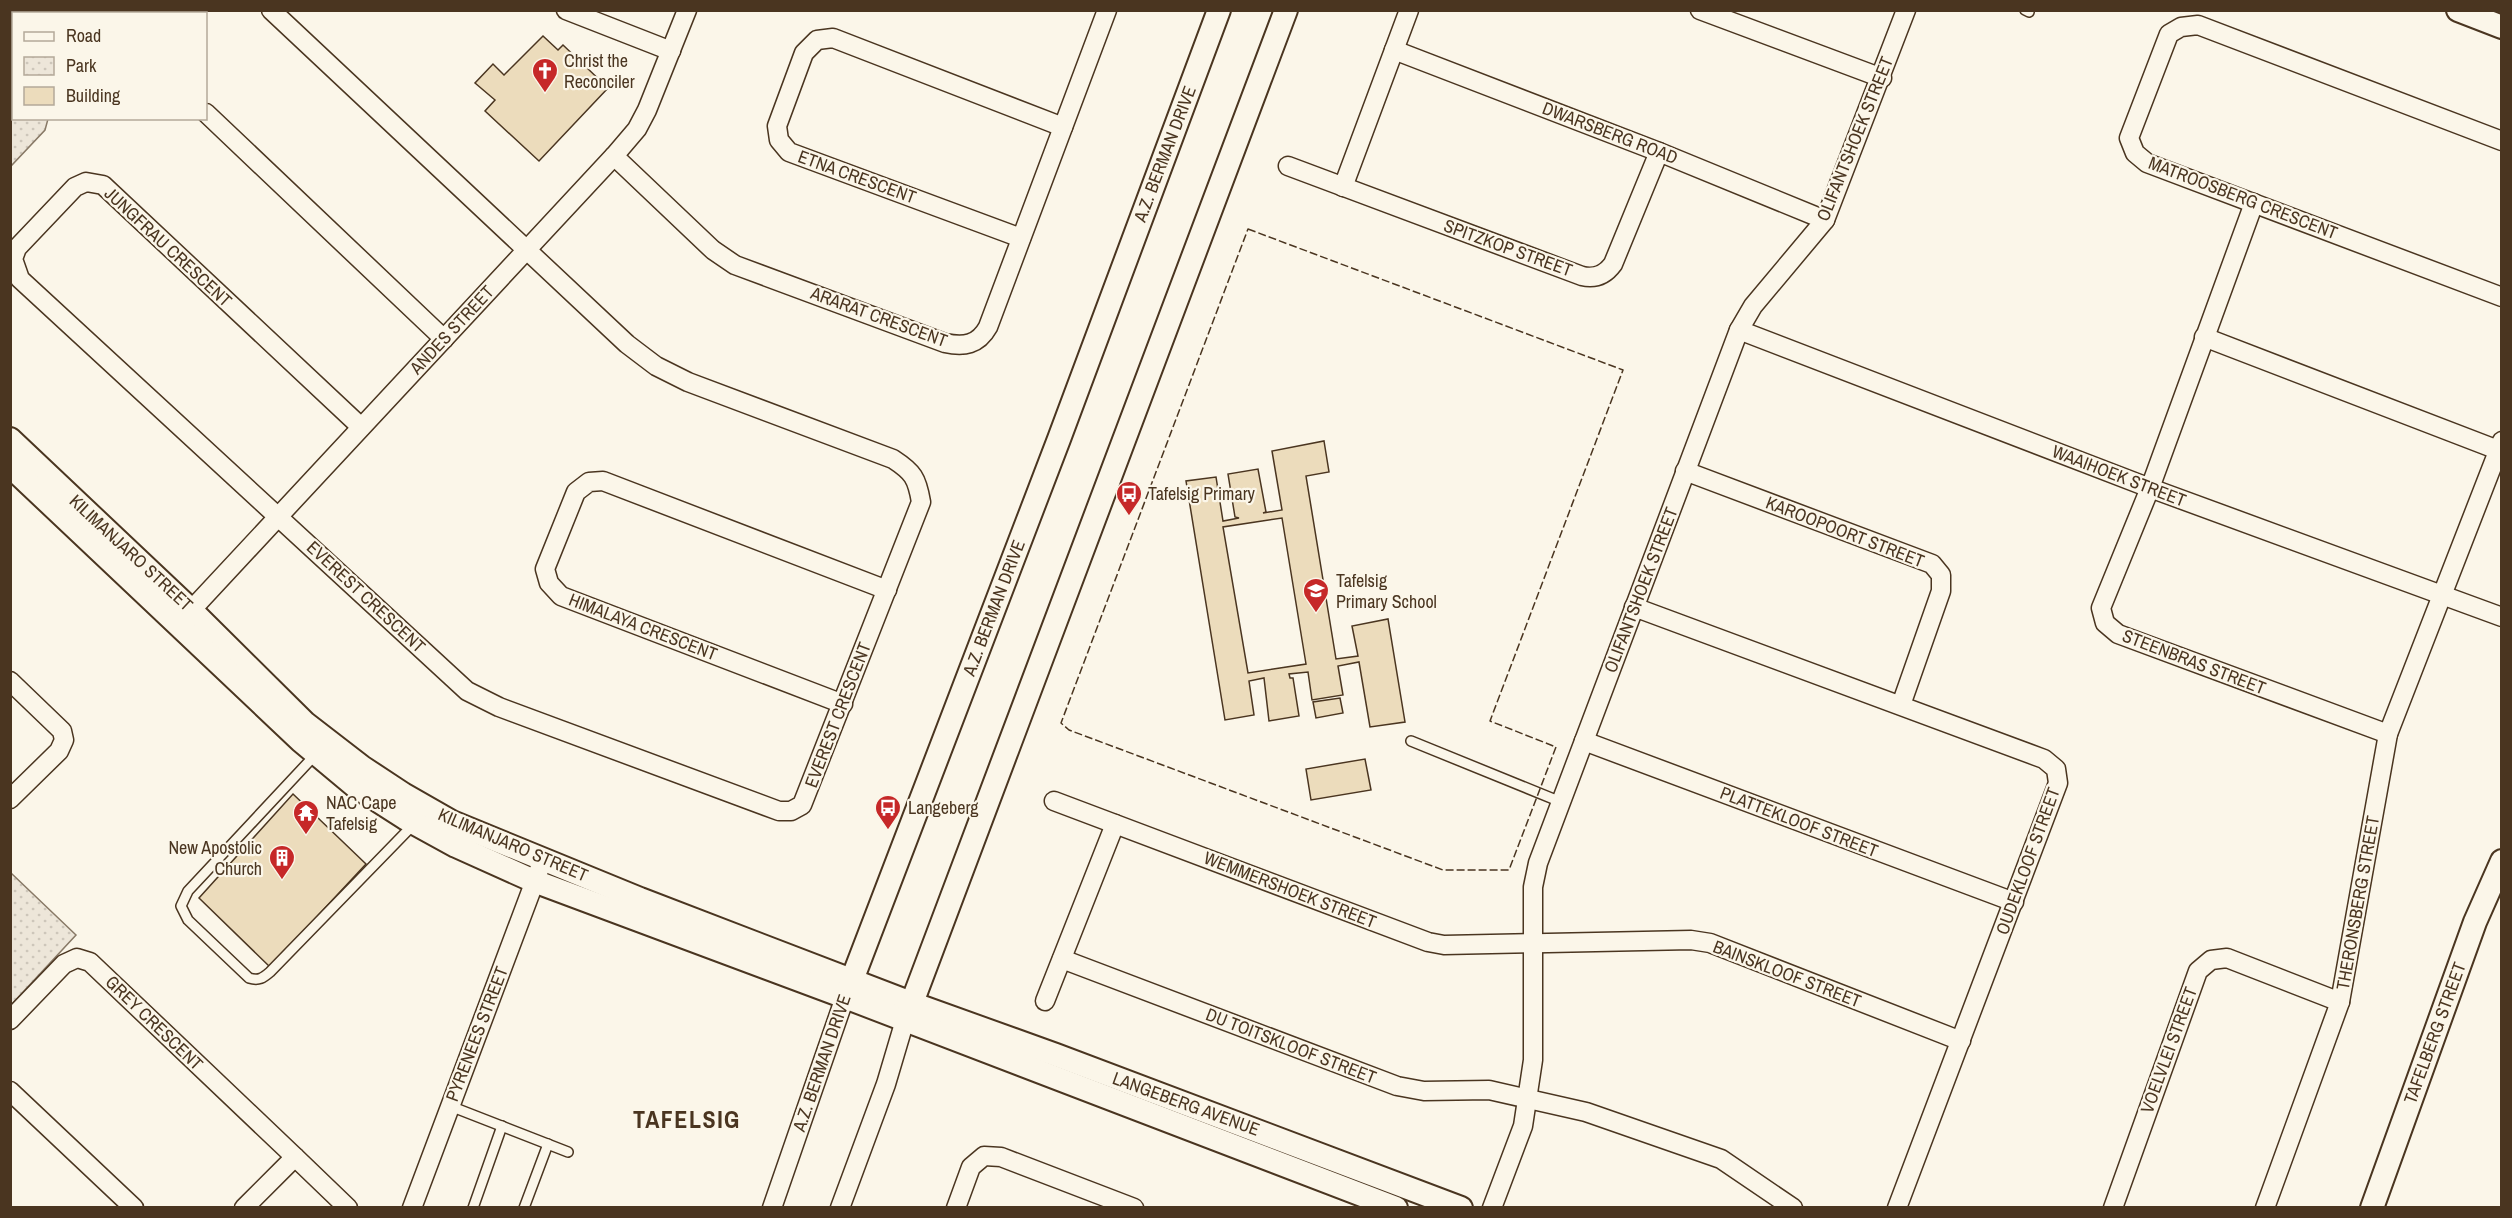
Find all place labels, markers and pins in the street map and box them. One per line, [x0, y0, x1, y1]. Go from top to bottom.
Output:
place label: Christ the Reconciler [564, 48, 635, 94]
church icon: Christ the Reconciler [530, 56, 560, 94]
bus stop icon: Tafelsig Primary [1114, 479, 1144, 517]
place label: Tafelsig Primary [1148, 481, 1256, 506]
place label: Tafelsig Primary School [1336, 568, 1437, 614]
school or university icon: Tafelsig Primary School [1301, 576, 1331, 614]
place label: NAC Cape Tafelsig [326, 790, 397, 836]
bus stop icon: Langeberg [873, 793, 903, 831]
place label: Langeberg [908, 795, 979, 820]
temple icon: NAC Cape Tafelsig [291, 798, 321, 836]
place label: New Apostolic Church [168, 835, 262, 881]
building icon: New Apostolic Church [267, 843, 297, 881]

